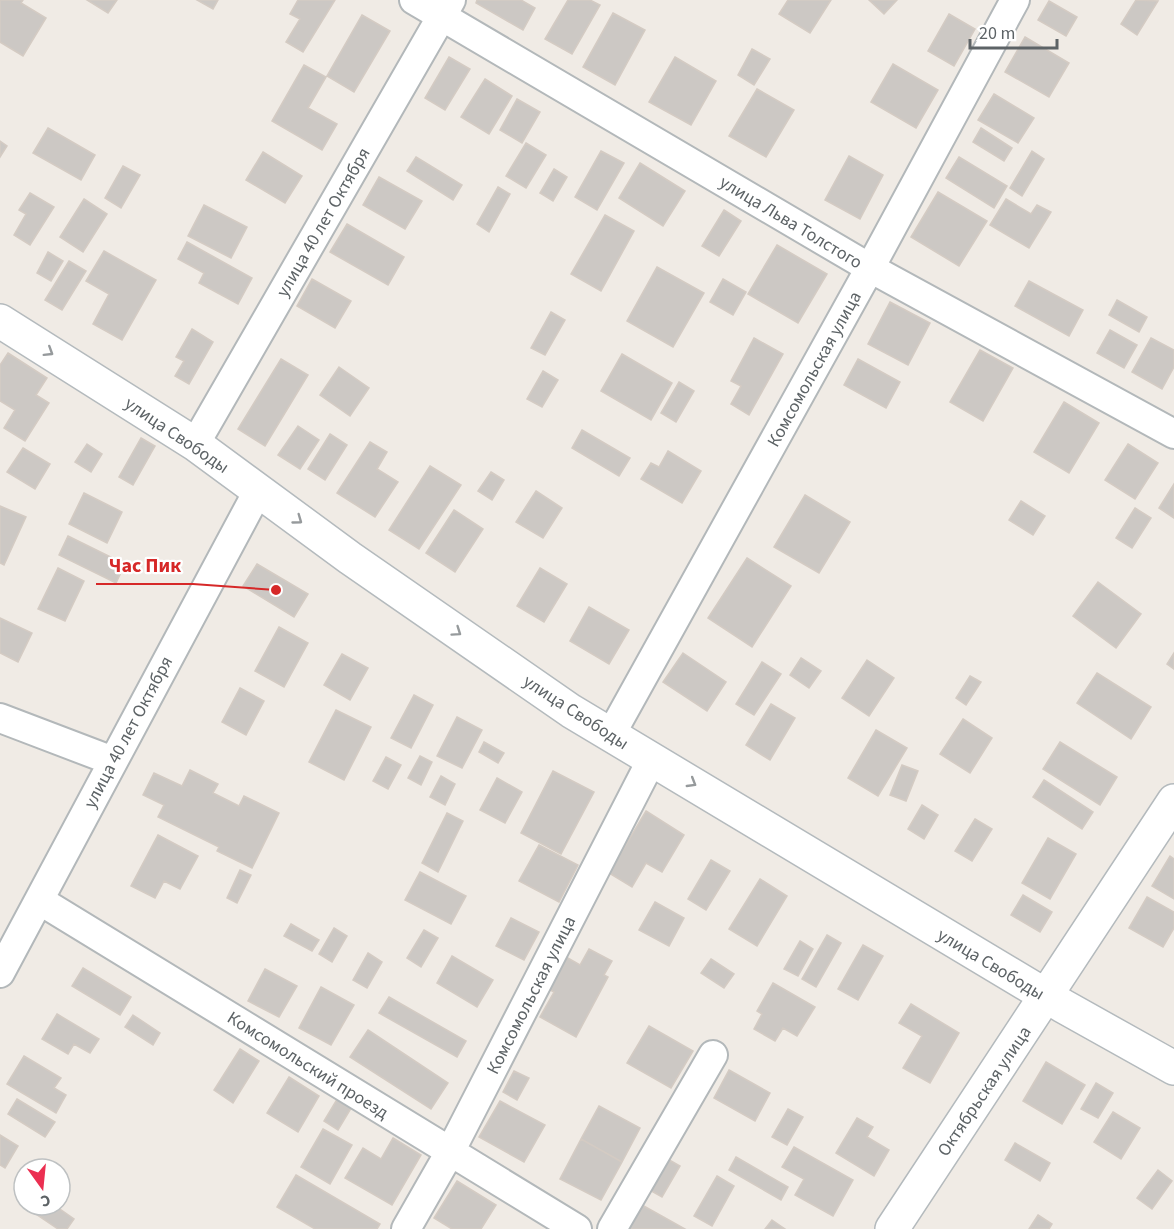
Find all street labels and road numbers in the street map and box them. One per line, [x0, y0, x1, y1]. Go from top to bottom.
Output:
street label: улица 40 лет Октября [270, 143, 376, 302]
street label: улица Льва Толстого [715, 170, 867, 275]
street label: Комсомольская улица [761, 287, 868, 452]
street label: улица Свободы [119, 391, 234, 480]
street label: улица 40 лет Октября [78, 652, 179, 813]
street label: улица Свободы [518, 669, 633, 756]
street label: Комсомольская улица [481, 912, 582, 1079]
street label: улица Свободы [932, 922, 1049, 1006]
street label: Комсомольский проезд [222, 1006, 394, 1126]
street label: Октябрьская улица [932, 1021, 1037, 1161]

